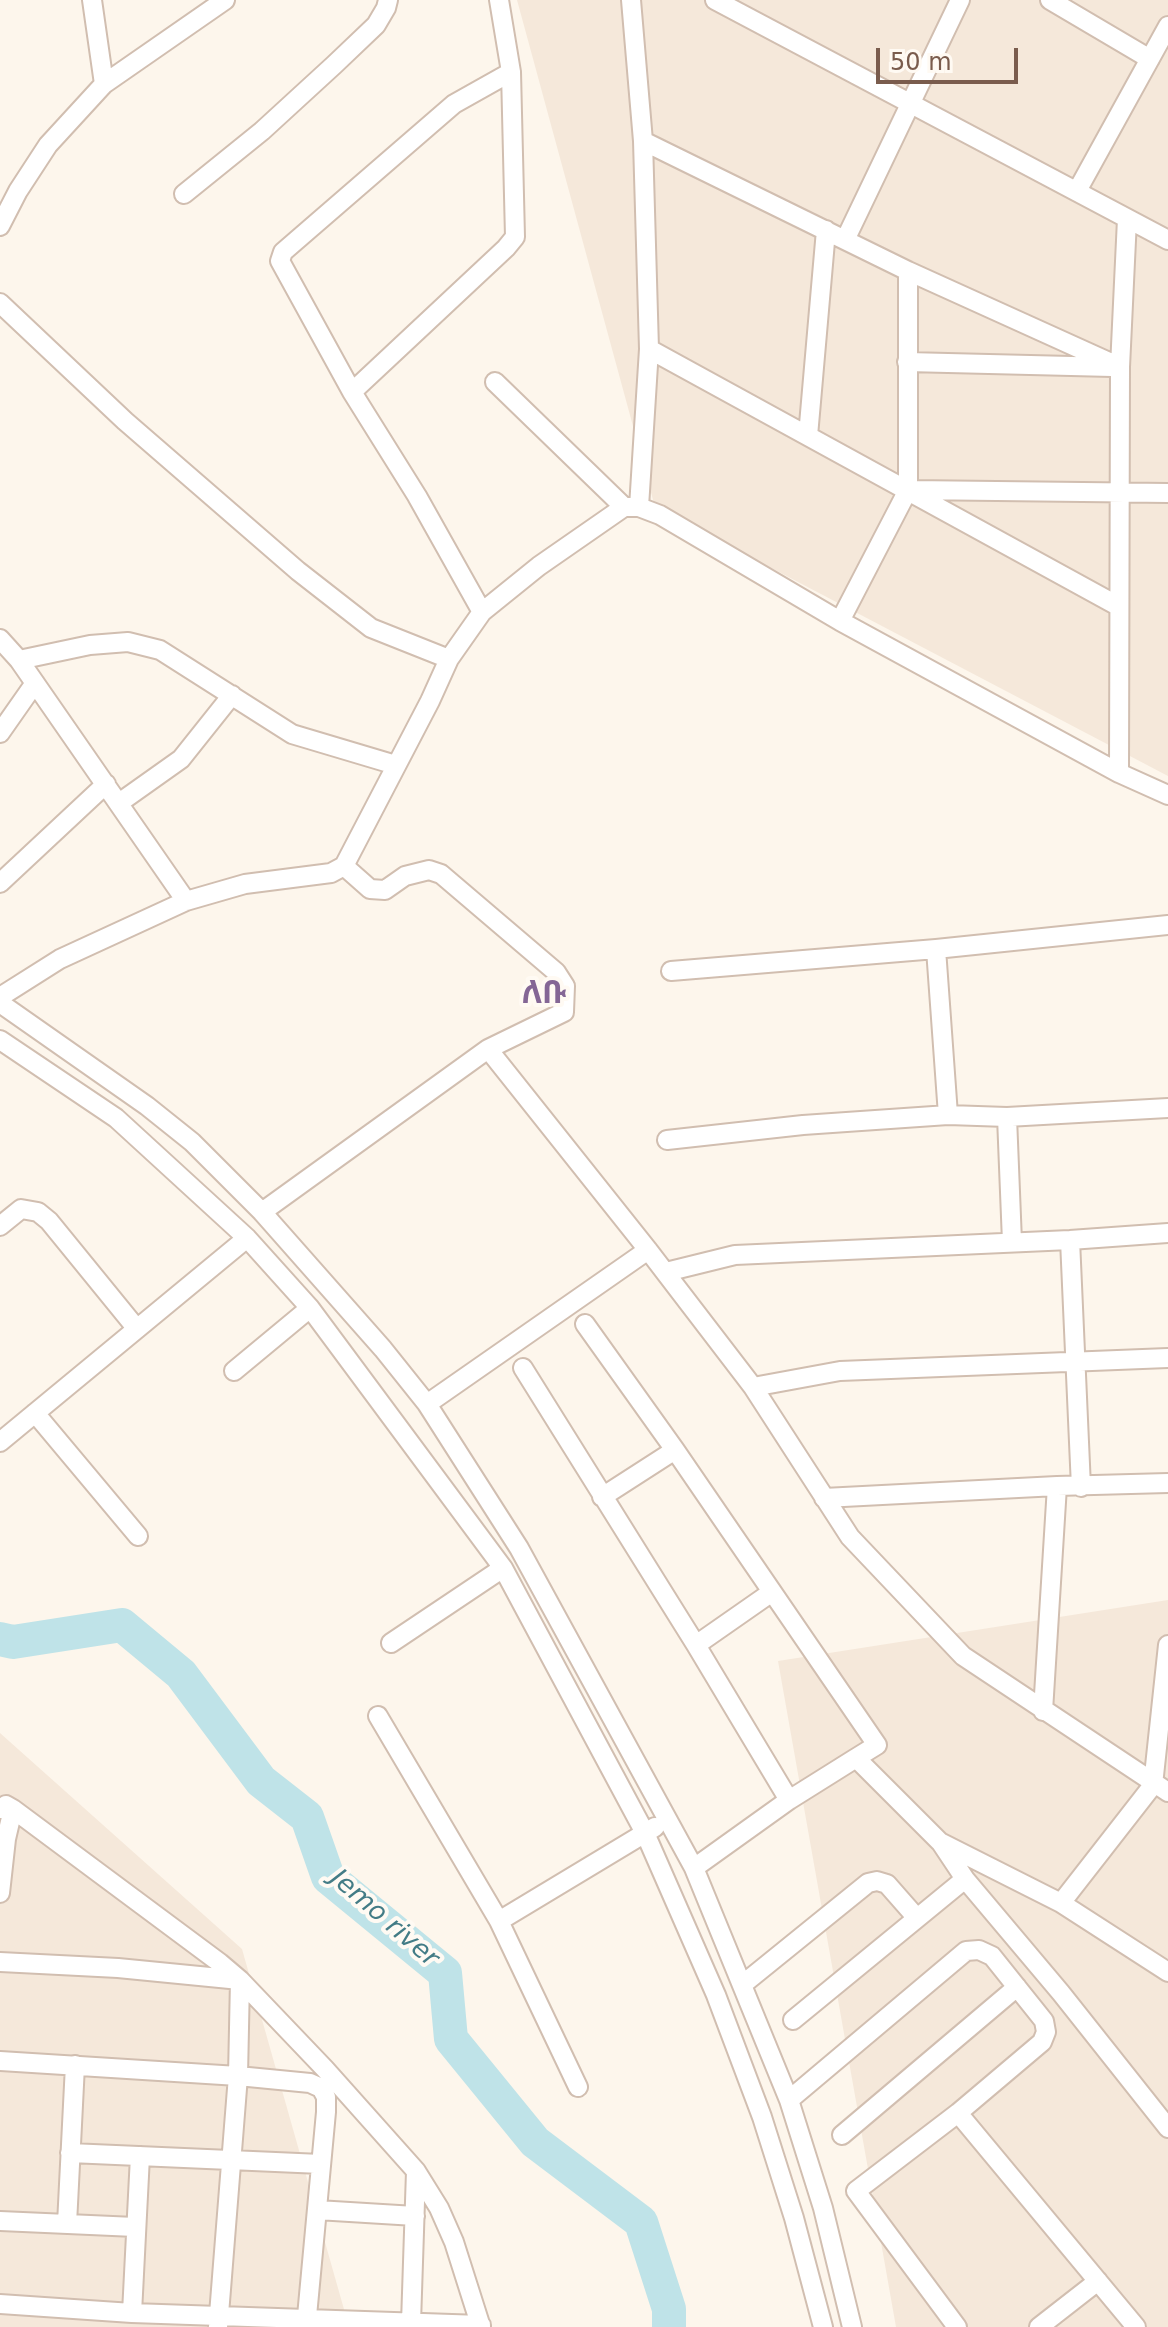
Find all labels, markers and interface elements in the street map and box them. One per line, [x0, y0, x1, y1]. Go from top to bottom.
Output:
scale bar [880, 32, 1022, 82]
text: 50 m [890, 48, 952, 76]
district label: ለቡ [522, 976, 566, 1014]
water label: Jemo river [324, 1864, 444, 1974]

